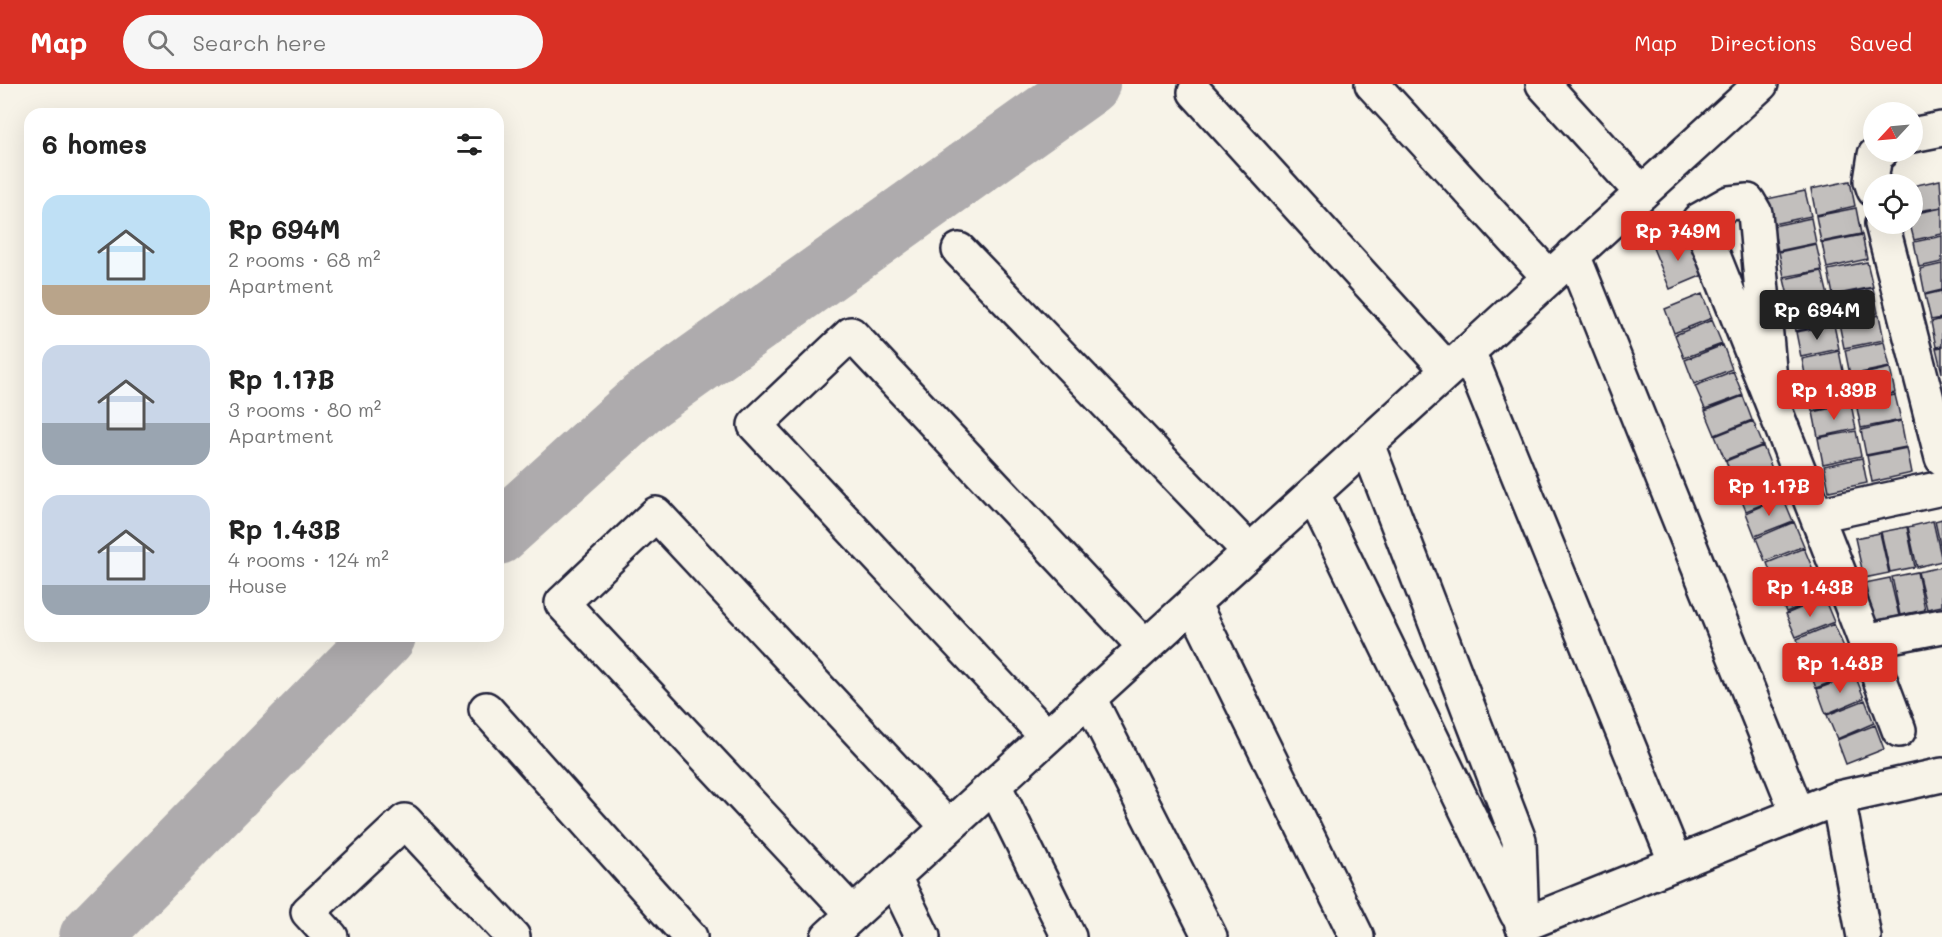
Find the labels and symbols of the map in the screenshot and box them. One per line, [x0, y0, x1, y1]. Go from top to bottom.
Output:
north arrow [1863, 102, 1923, 162]
pin: Rp 749M [1623, 211, 1733, 262]
pin: Rp 694M [1762, 290, 1872, 341]
pin: Rp 1.39B [1772, 370, 1896, 421]
pin: Rp 1.17B [1707, 466, 1831, 517]
pin: Rp 1.43B [1748, 567, 1872, 618]
pin: Rp 1.48B [1778, 643, 1902, 694]

